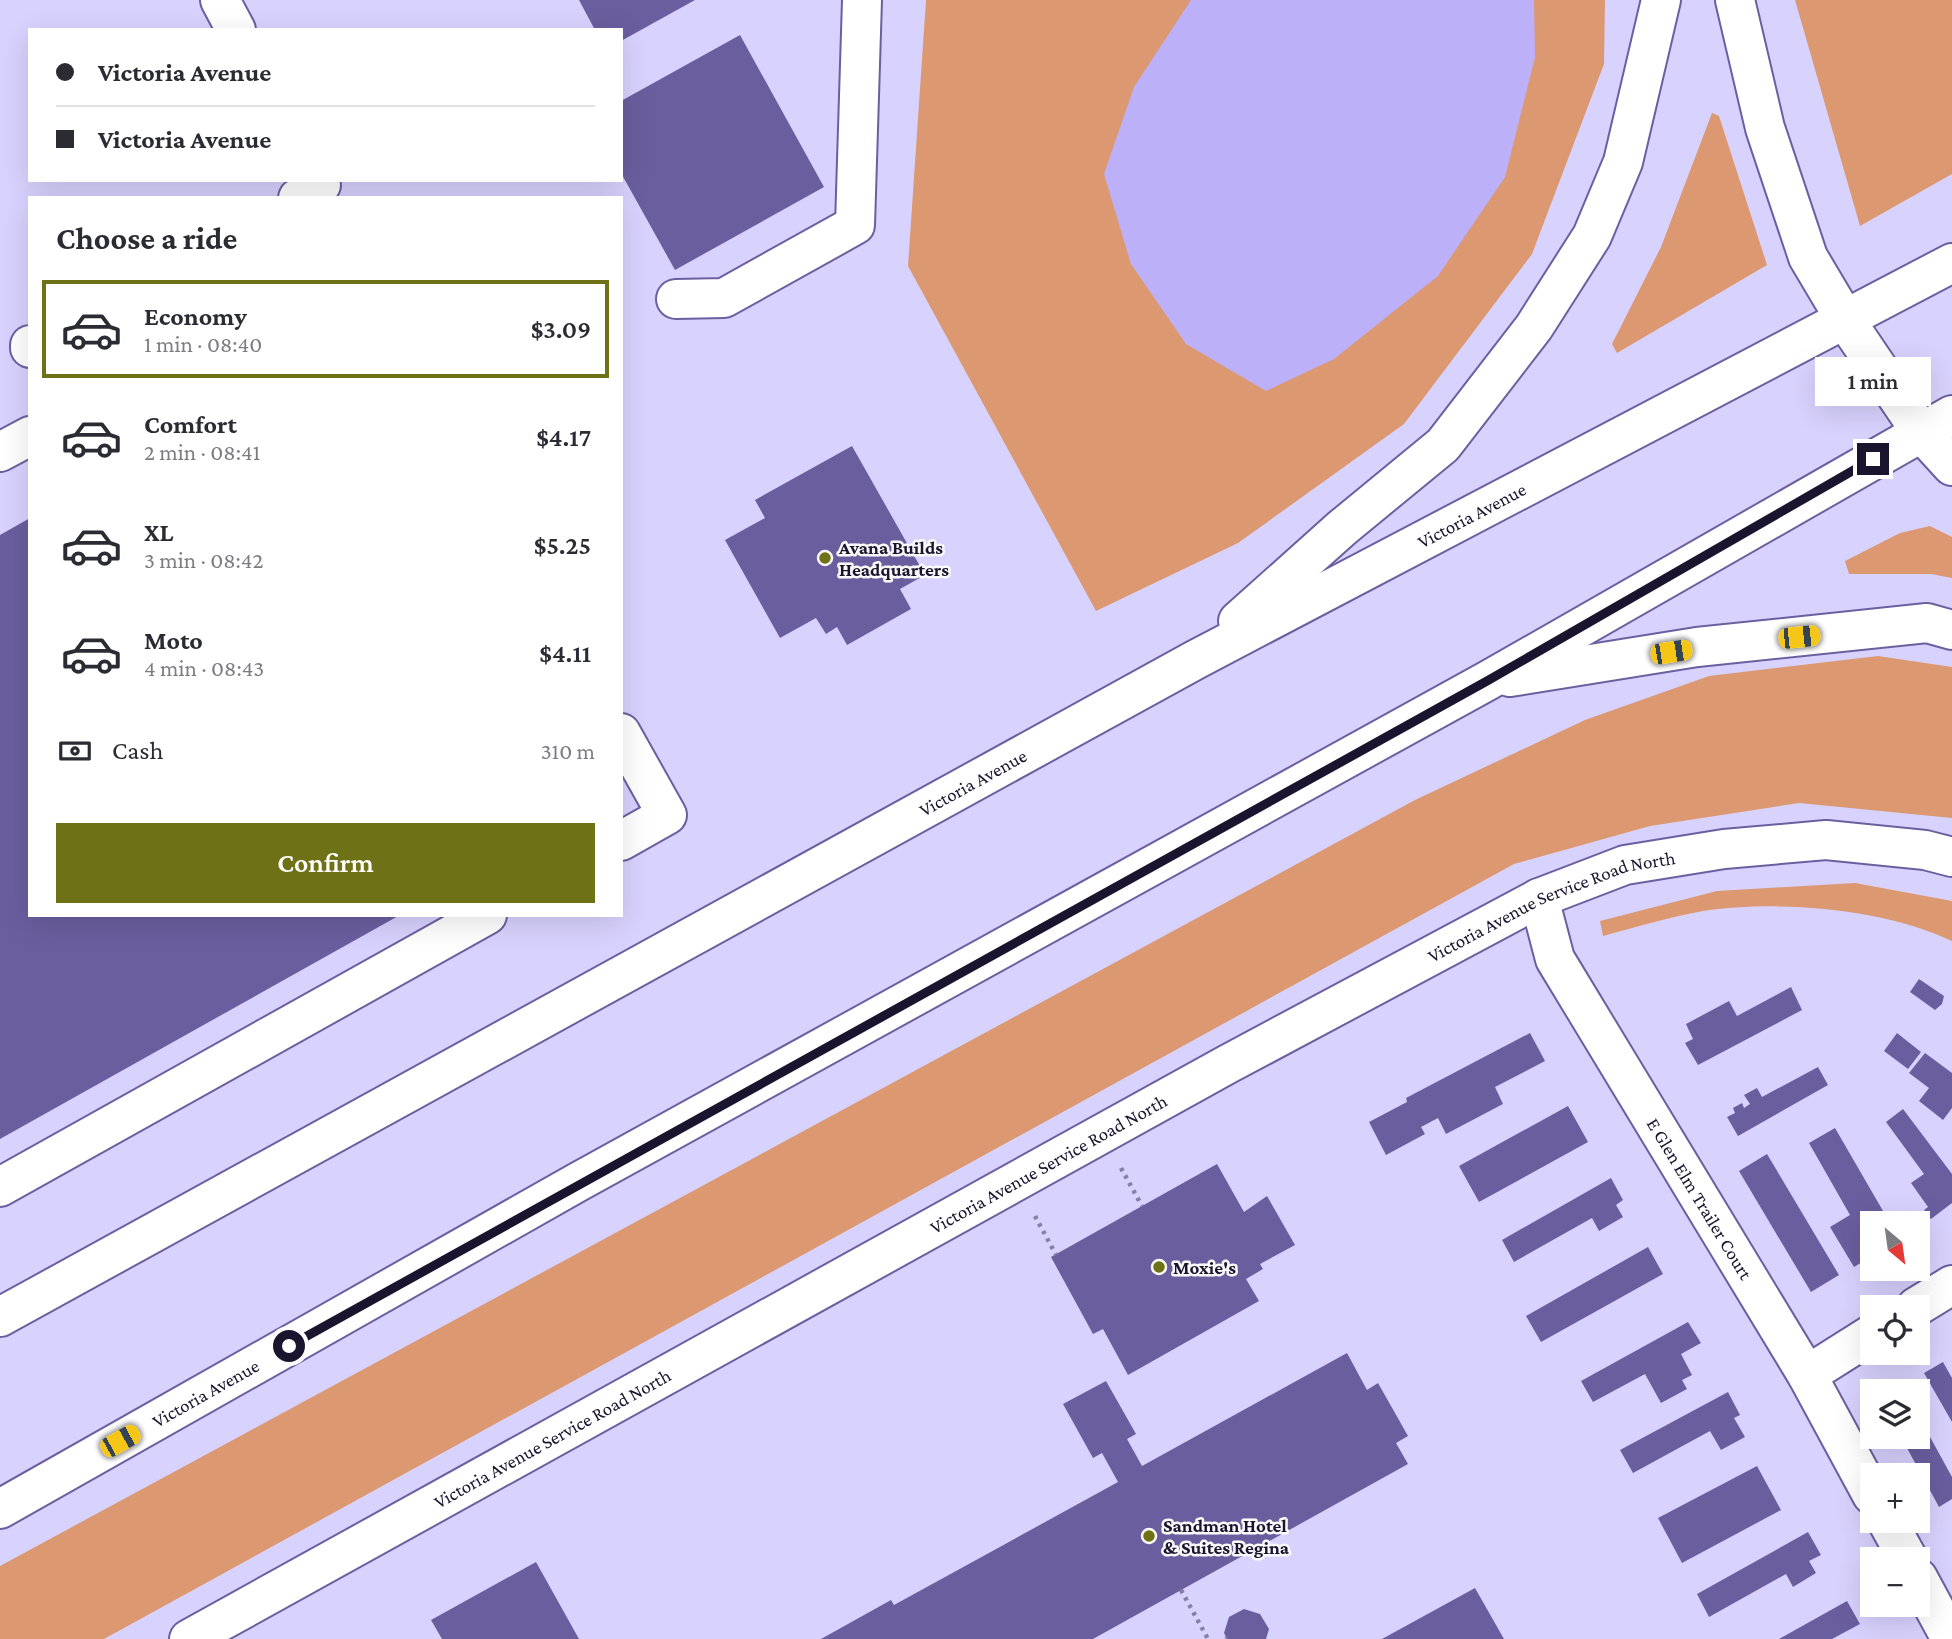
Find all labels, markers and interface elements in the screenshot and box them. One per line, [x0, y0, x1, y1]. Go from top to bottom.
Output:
text: Victoria Avenue [98, 58, 271, 87]
text: Victoria Avenue [98, 125, 271, 154]
text: Choose a ride [56, 220, 237, 256]
icon: car [60, 298, 123, 361]
text: Economy [144, 302, 247, 331]
text: $3.09 [531, 315, 591, 344]
text: 1 min · 08:40 [144, 331, 262, 357]
callout: 1 min [1815, 358, 1931, 406]
text: 1 min [1847, 368, 1899, 394]
icon: car [60, 406, 123, 469]
text: Comfort [144, 410, 237, 439]
text: $4.17 [536, 423, 591, 452]
text: 2 min · 08:41 [144, 439, 260, 465]
route end [1857, 443, 1889, 475]
street label: Victoria Avenue [1414, 478, 1529, 552]
icon: car [60, 514, 123, 577]
text: XL [144, 518, 173, 547]
text: $5.25 [534, 531, 591, 560]
place label: Avana Builds Headquarters [838, 537, 949, 580]
text: 3 min · 08:42 [144, 547, 263, 573]
marker: Avana Builds Headquarters [817, 550, 833, 566]
icon: car [60, 622, 123, 685]
car [1778, 624, 1821, 650]
text: Moto [144, 626, 203, 655]
car [1649, 638, 1694, 666]
text: $4.11 [539, 639, 591, 668]
text: 4 min · 08:43 [144, 655, 264, 681]
icon: cash [56, 732, 94, 770]
text: Cash [112, 736, 163, 765]
text: 310 m [541, 738, 595, 764]
street label: Victoria Avenue [915, 744, 1030, 820]
button: Confirm [56, 823, 595, 903]
street label: Victoria Avenue Service Road North [1424, 847, 1677, 966]
street label: Victoria Avenue Service Road North [926, 1090, 1170, 1237]
street label: E Glen Elm Trailer Court [1643, 1114, 1757, 1284]
north arrow [1860, 1211, 1930, 1281]
map controls [1860, 1211, 1930, 1617]
place label: Moxie's [1173, 1257, 1236, 1278]
marker: Moxie's [1151, 1259, 1167, 1275]
button: locate [1860, 1295, 1930, 1365]
route start [273, 1330, 305, 1362]
street label: Victoria Avenue [148, 1354, 262, 1431]
street label: Victoria Avenue Service Road North [430, 1364, 674, 1512]
button: layers [1860, 1379, 1930, 1449]
car [97, 1422, 144, 1460]
button: + [1860, 1463, 1930, 1533]
place label: Sandman Hotel & Suites Regina [1163, 1515, 1290, 1558]
marker: Sandman Hotel & Suites Regina [1141, 1528, 1157, 1544]
button: − [1860, 1547, 1930, 1617]

